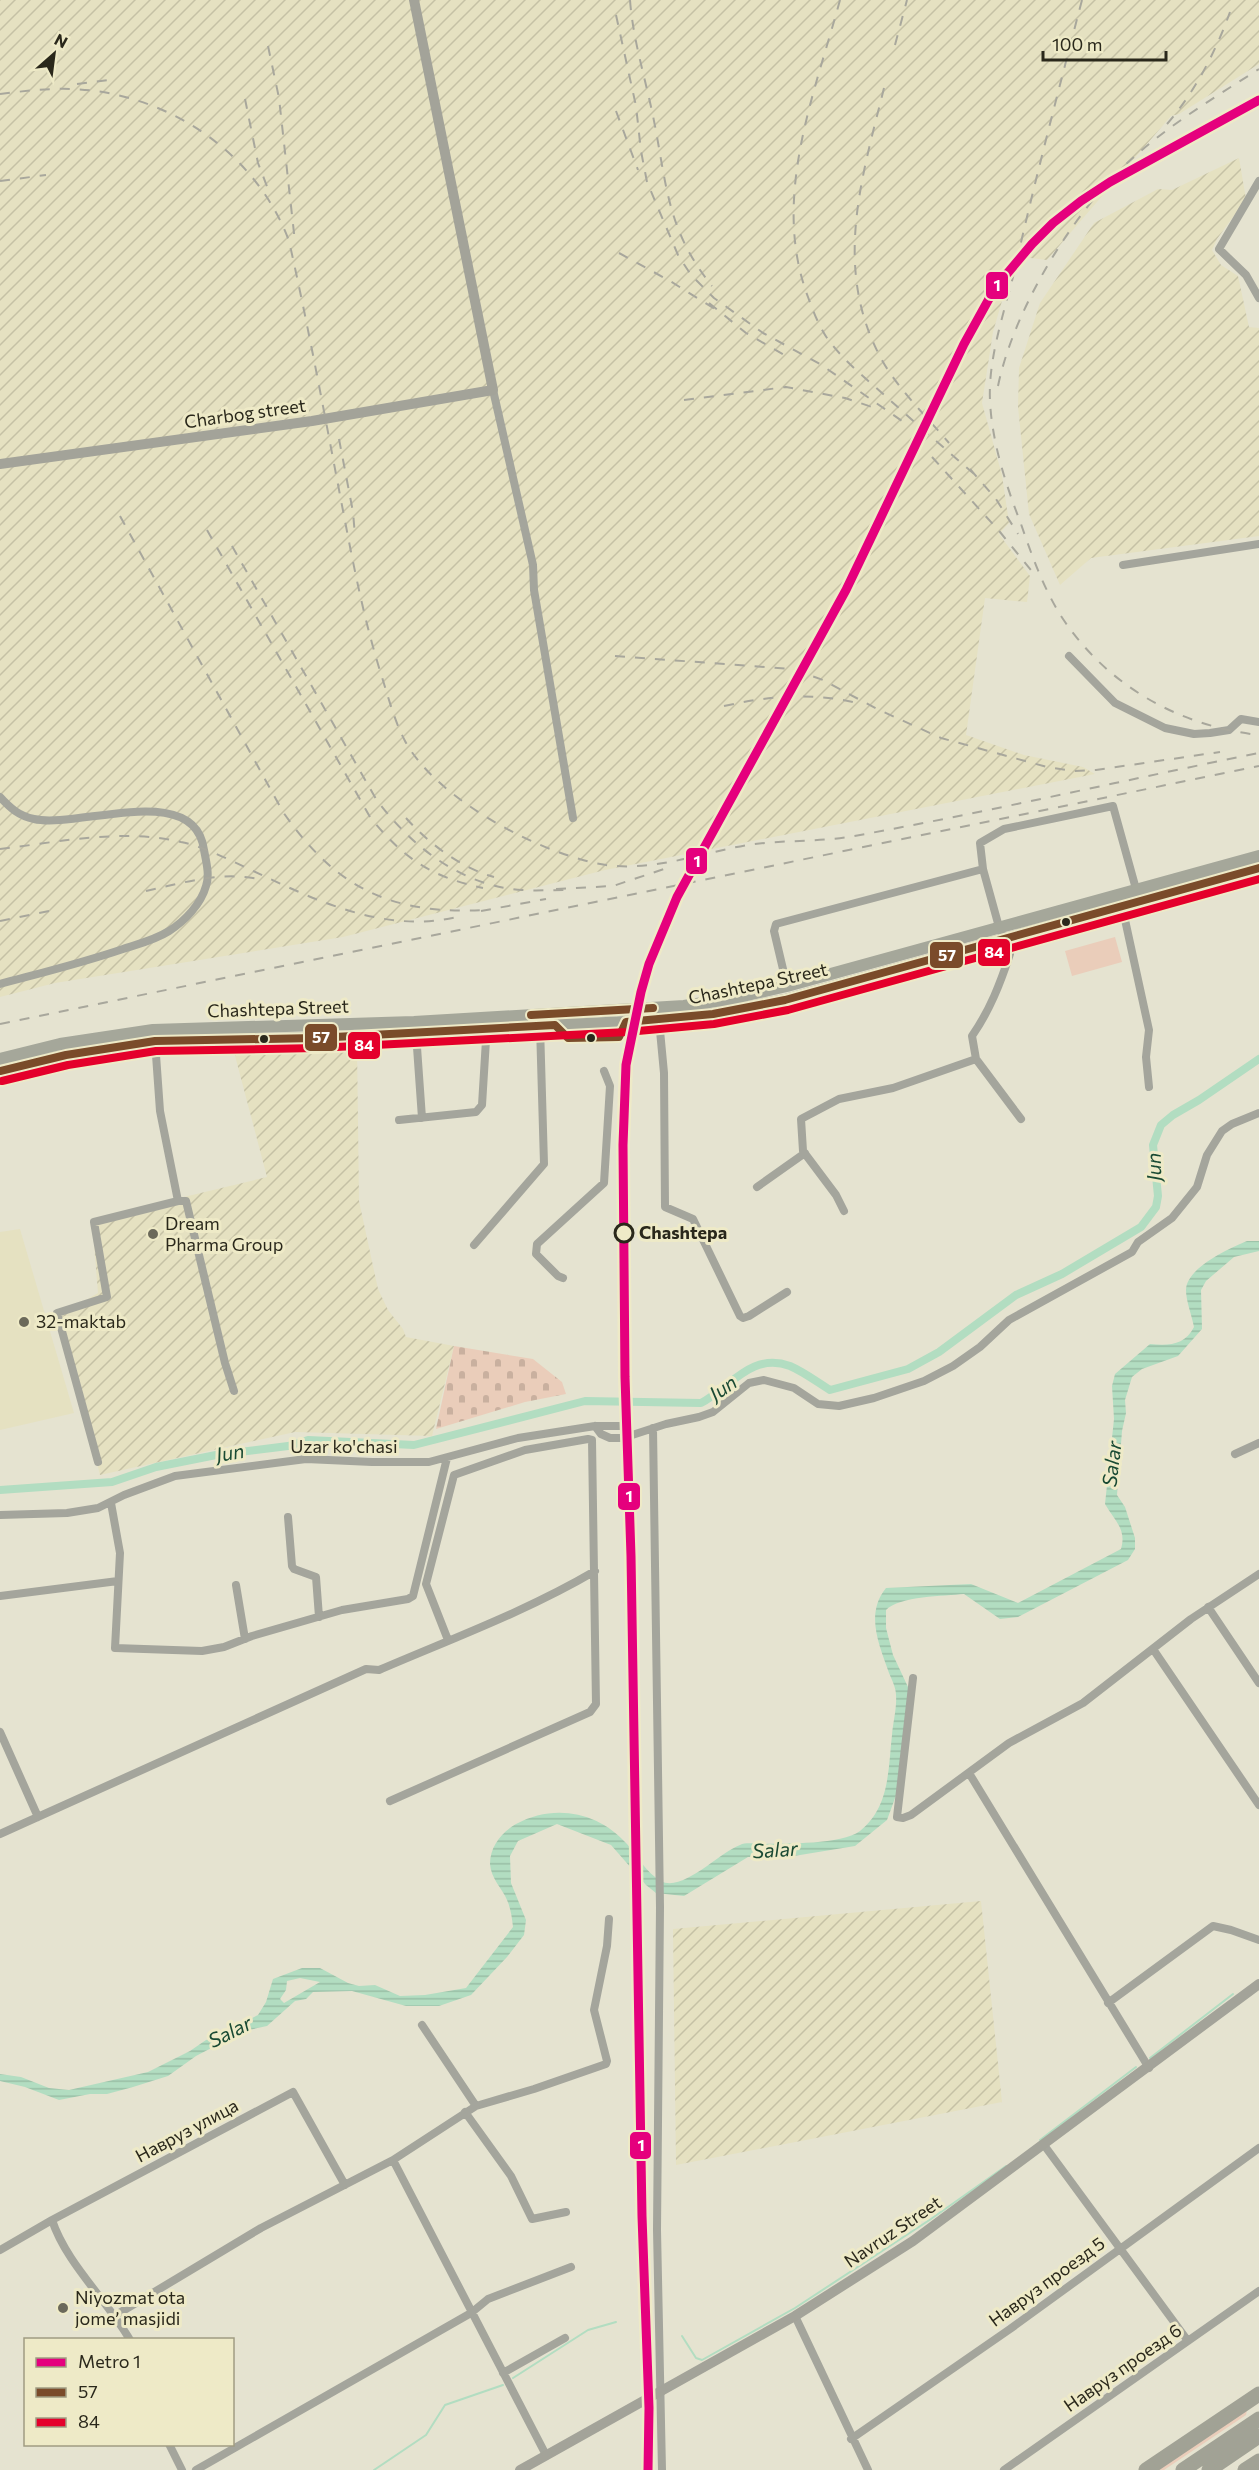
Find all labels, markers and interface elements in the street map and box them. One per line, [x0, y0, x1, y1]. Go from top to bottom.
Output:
north arrow [24, 24, 84, 84]
scale bar [1043, 24, 1166, 62]
text: N [52, 29, 71, 52]
text: 100 m [1052, 33, 1102, 55]
line badge: 1 [985, 271, 1009, 300]
text: 1 [993, 275, 1001, 294]
street label: Charbog street [183, 394, 307, 432]
line badge: 1 [685, 847, 708, 875]
text: 1 [693, 851, 701, 870]
unlabelled marker [1060, 916, 1072, 928]
line badge: 84 [977, 938, 1011, 967]
line badge: 57 [929, 941, 964, 969]
text: 84 [984, 942, 1004, 961]
text: 57 [938, 945, 956, 964]
street label: Chashtepa Street [686, 958, 829, 1009]
street label: Chashtepa Street [207, 995, 349, 1021]
line badge: 57 [304, 1023, 338, 1052]
text: 57 [312, 1027, 330, 1046]
line badge: 84 [347, 1031, 381, 1060]
unlabelled marker [585, 1032, 597, 1044]
unlabelled marker [258, 1033, 270, 1045]
text: 84 [354, 1035, 374, 1054]
water label: Jun [1141, 1152, 1166, 1184]
place label: Dream Pharma Group [165, 1212, 283, 1255]
place label: Chashtepa [639, 1221, 727, 1243]
marker: Chashtepa [614, 1223, 634, 1243]
marker: Dream Pharma Group [146, 1227, 160, 1241]
place label: 32-maktab [36, 1310, 126, 1332]
marker: 32-maktab [17, 1315, 31, 1329]
water label: Jun [702, 1369, 741, 1406]
street label: Uzar ko'chasi [290, 1435, 398, 1457]
water label: Jun [212, 1438, 246, 1467]
water label: Salar [1096, 1439, 1126, 1488]
line badge: 1 [617, 1482, 641, 1511]
text: 1 [625, 1486, 633, 1505]
water label: Salar [751, 1835, 800, 1863]
water label: Salar [204, 2010, 256, 2052]
street label: Навруз улица [131, 2094, 242, 2166]
line badge: 1 [629, 2131, 652, 2160]
text: 1 [637, 2135, 645, 2154]
street label: Navruz Street [840, 2191, 945, 2272]
street label: Навруз проезд 5 [984, 2232, 1109, 2331]
place label: Niyozmat ota jome’ masjidi [75, 2286, 185, 2329]
marker: Niyozmat ota jome’ masjidi [56, 2301, 70, 2315]
street label: Навруз проезд 6 [1059, 2318, 1186, 2416]
legend [24, 2338, 234, 2446]
text: Metro 1 [78, 2350, 141, 2372]
text: 57 [78, 2380, 98, 2402]
text: 84 [78, 2410, 100, 2432]

